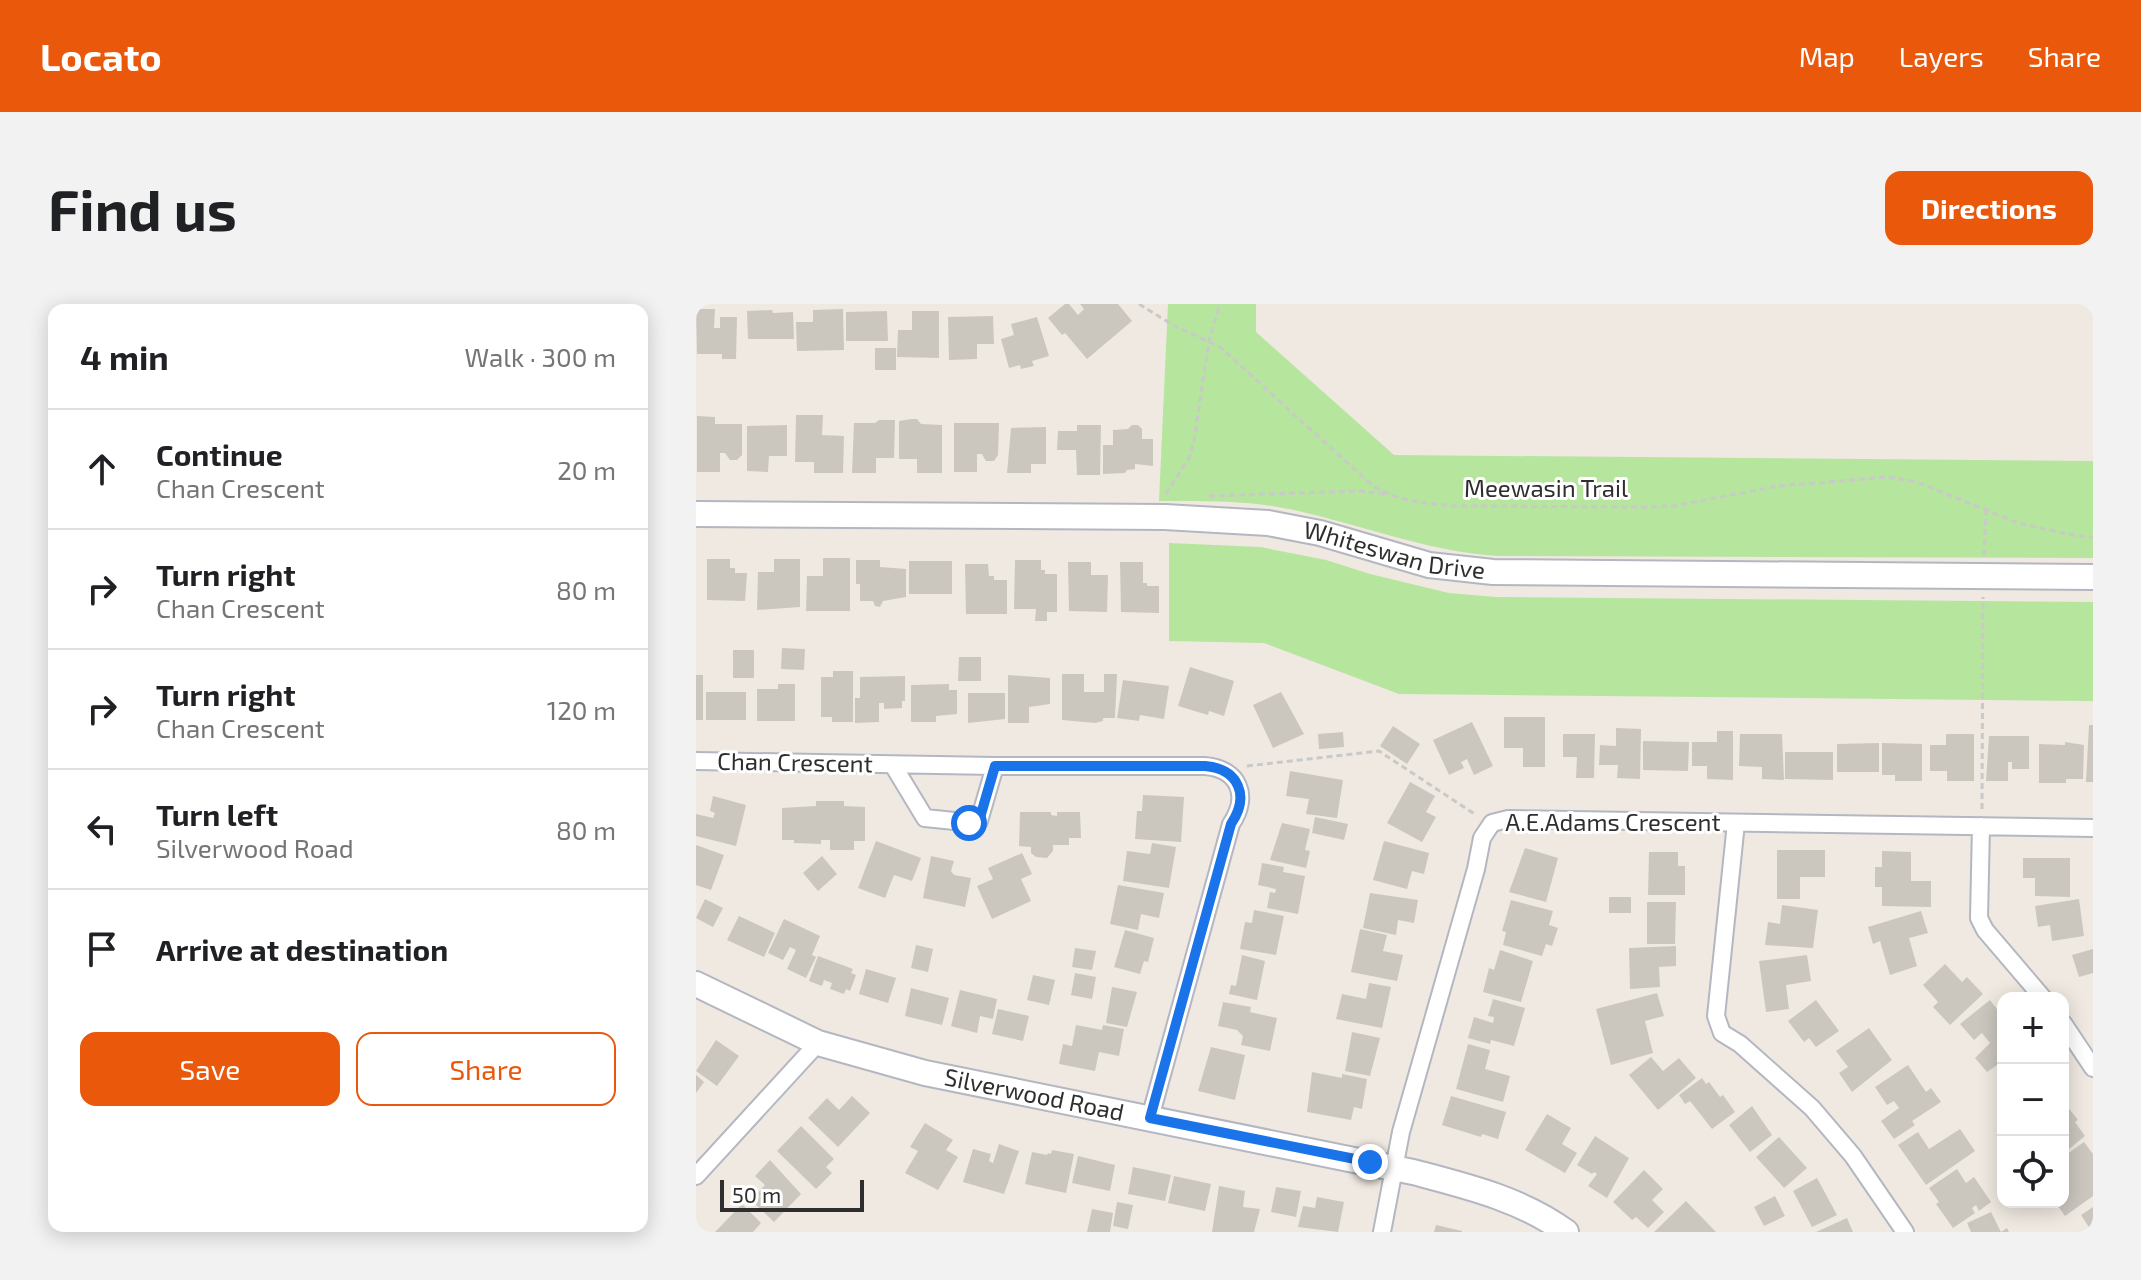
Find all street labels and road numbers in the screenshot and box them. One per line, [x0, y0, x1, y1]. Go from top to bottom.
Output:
street label: Meewasin Trail [1464, 473, 1628, 502]
street label: Whiteswan Drive [1302, 514, 1487, 584]
street label: Chan Crescent [717, 746, 873, 777]
street label: A.E.Adams Crescent [1505, 807, 1721, 836]
street label: Silverwood Road [942, 1061, 1127, 1126]

